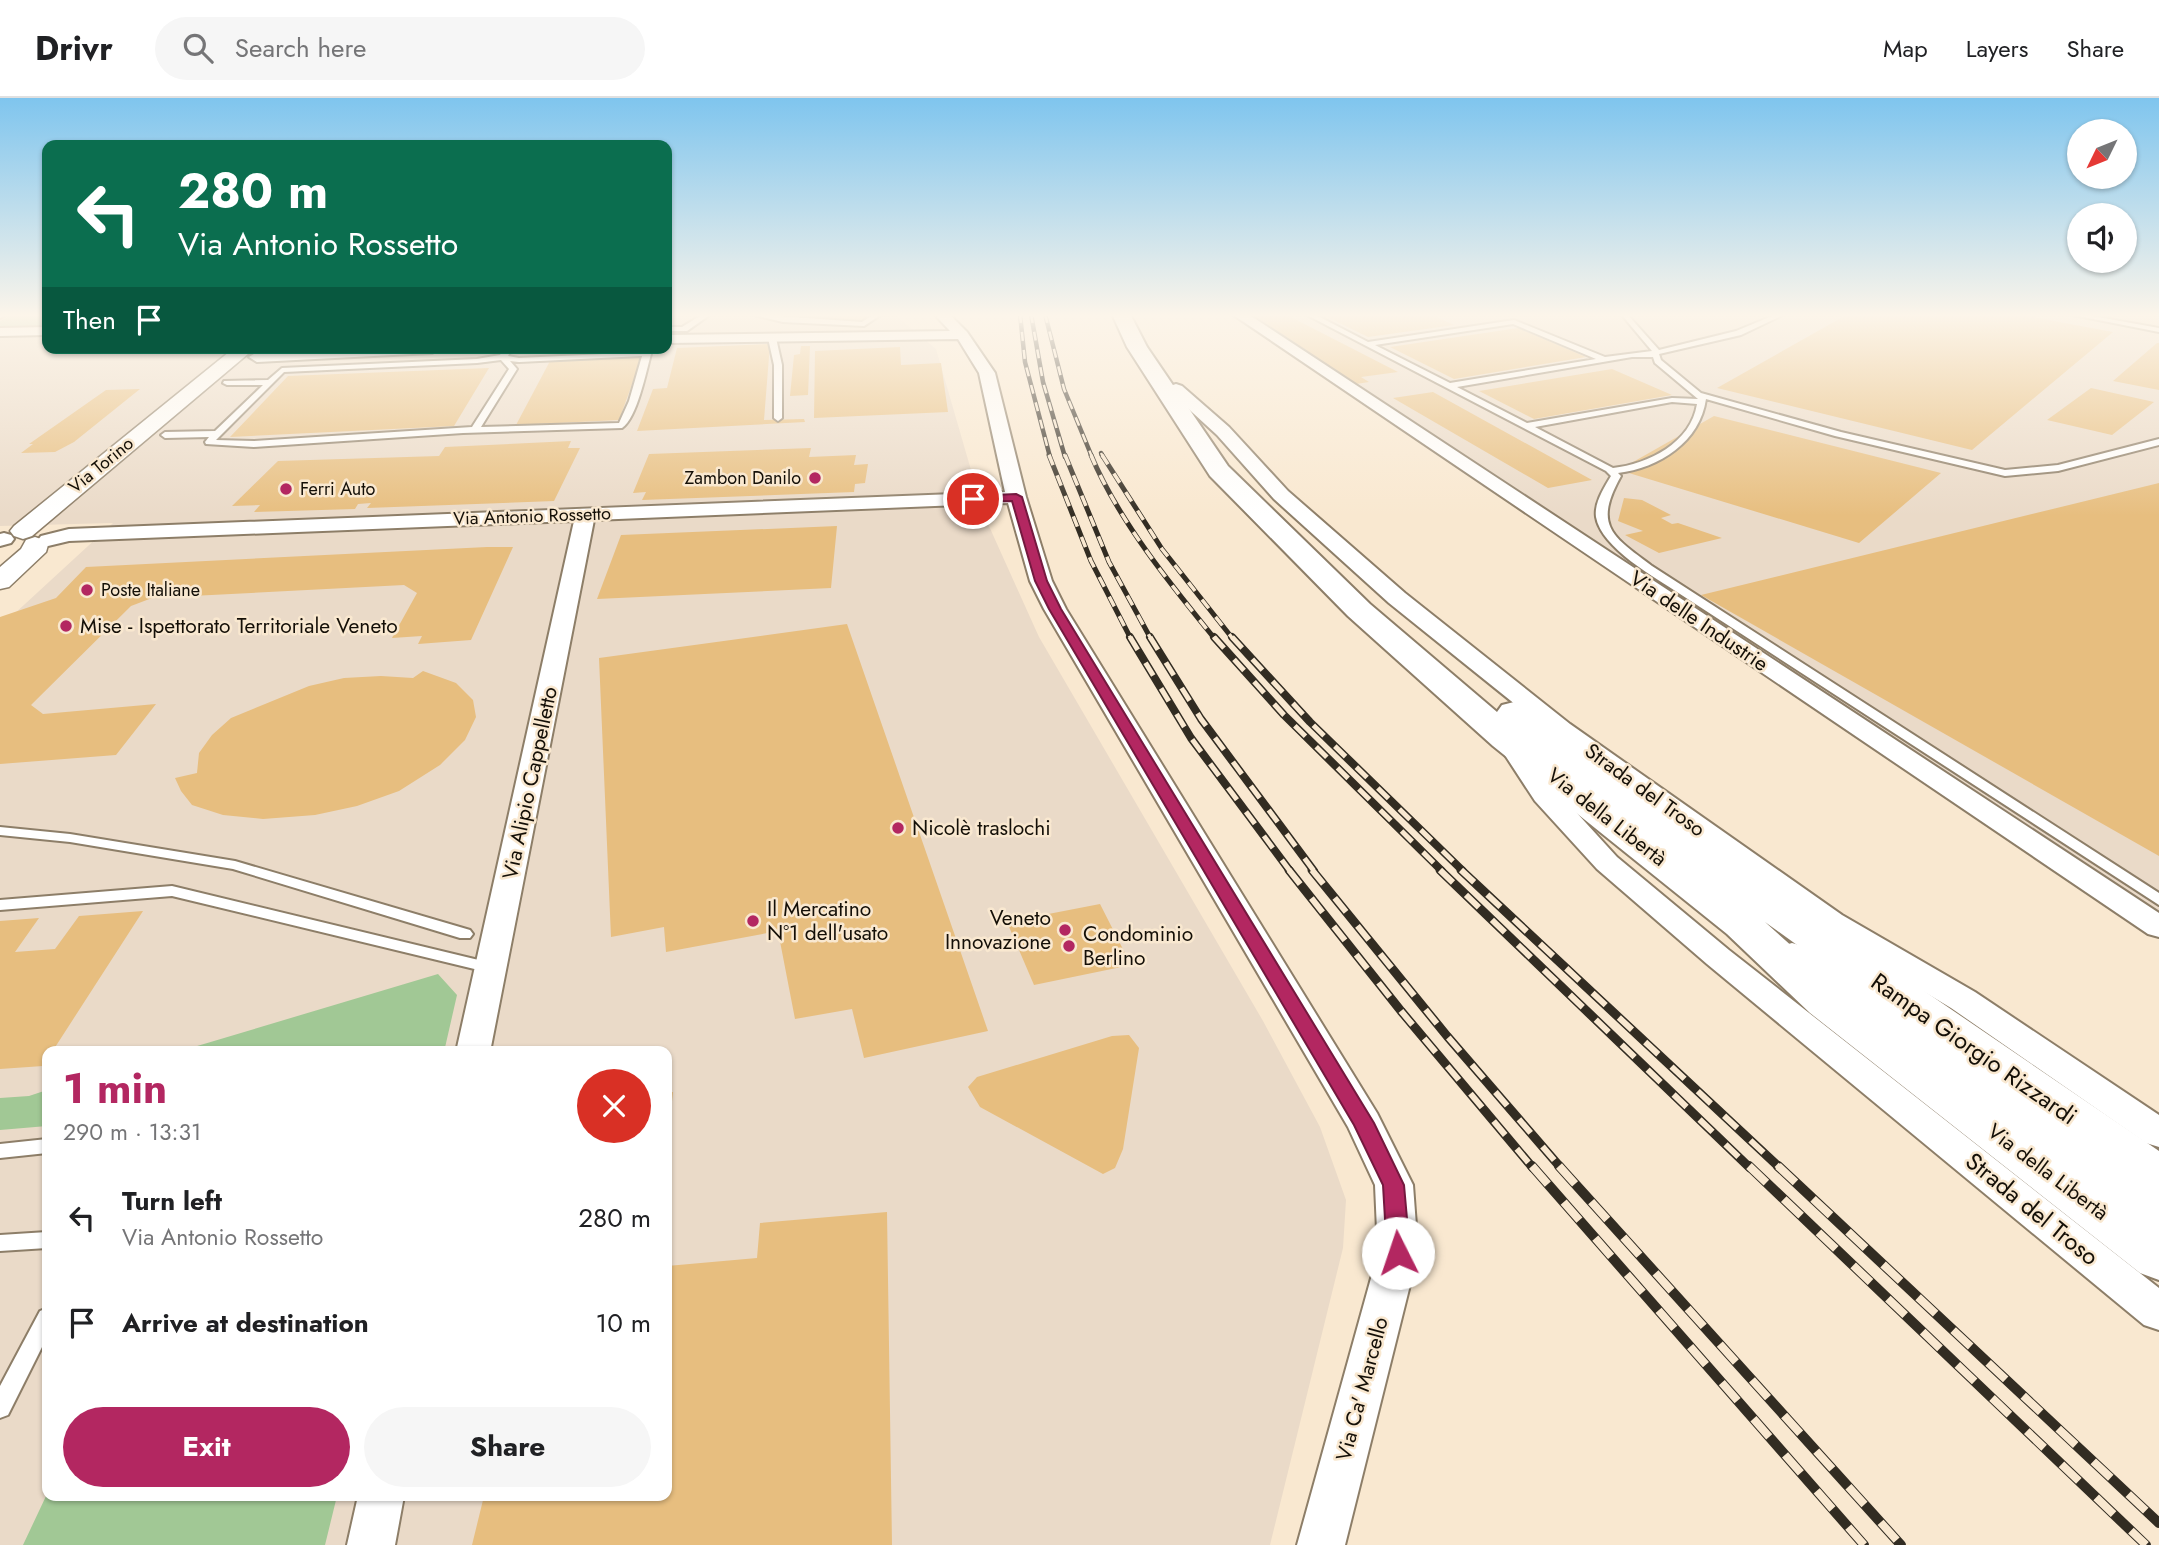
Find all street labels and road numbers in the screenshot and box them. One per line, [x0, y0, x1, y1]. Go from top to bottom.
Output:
street label: Via Torino [63, 431, 139, 499]
street label: Via Antonio Rossetto [453, 500, 611, 532]
street label: Via delle Industrie [1624, 563, 1774, 679]
street label: Via Alipio Cappelletto [495, 684, 565, 882]
street label: Strada del Troso [1579, 736, 1711, 844]
street label: Via della Libertà [1541, 761, 1673, 873]
street label: Rampa Giorgio Rizzardi [1864, 964, 2084, 1133]
street label: Via della Libertà [1981, 1116, 2115, 1228]
street label: Strada del Troso [1958, 1144, 2107, 1273]
street label: Via Ca' Marcello [1328, 1314, 1396, 1464]

